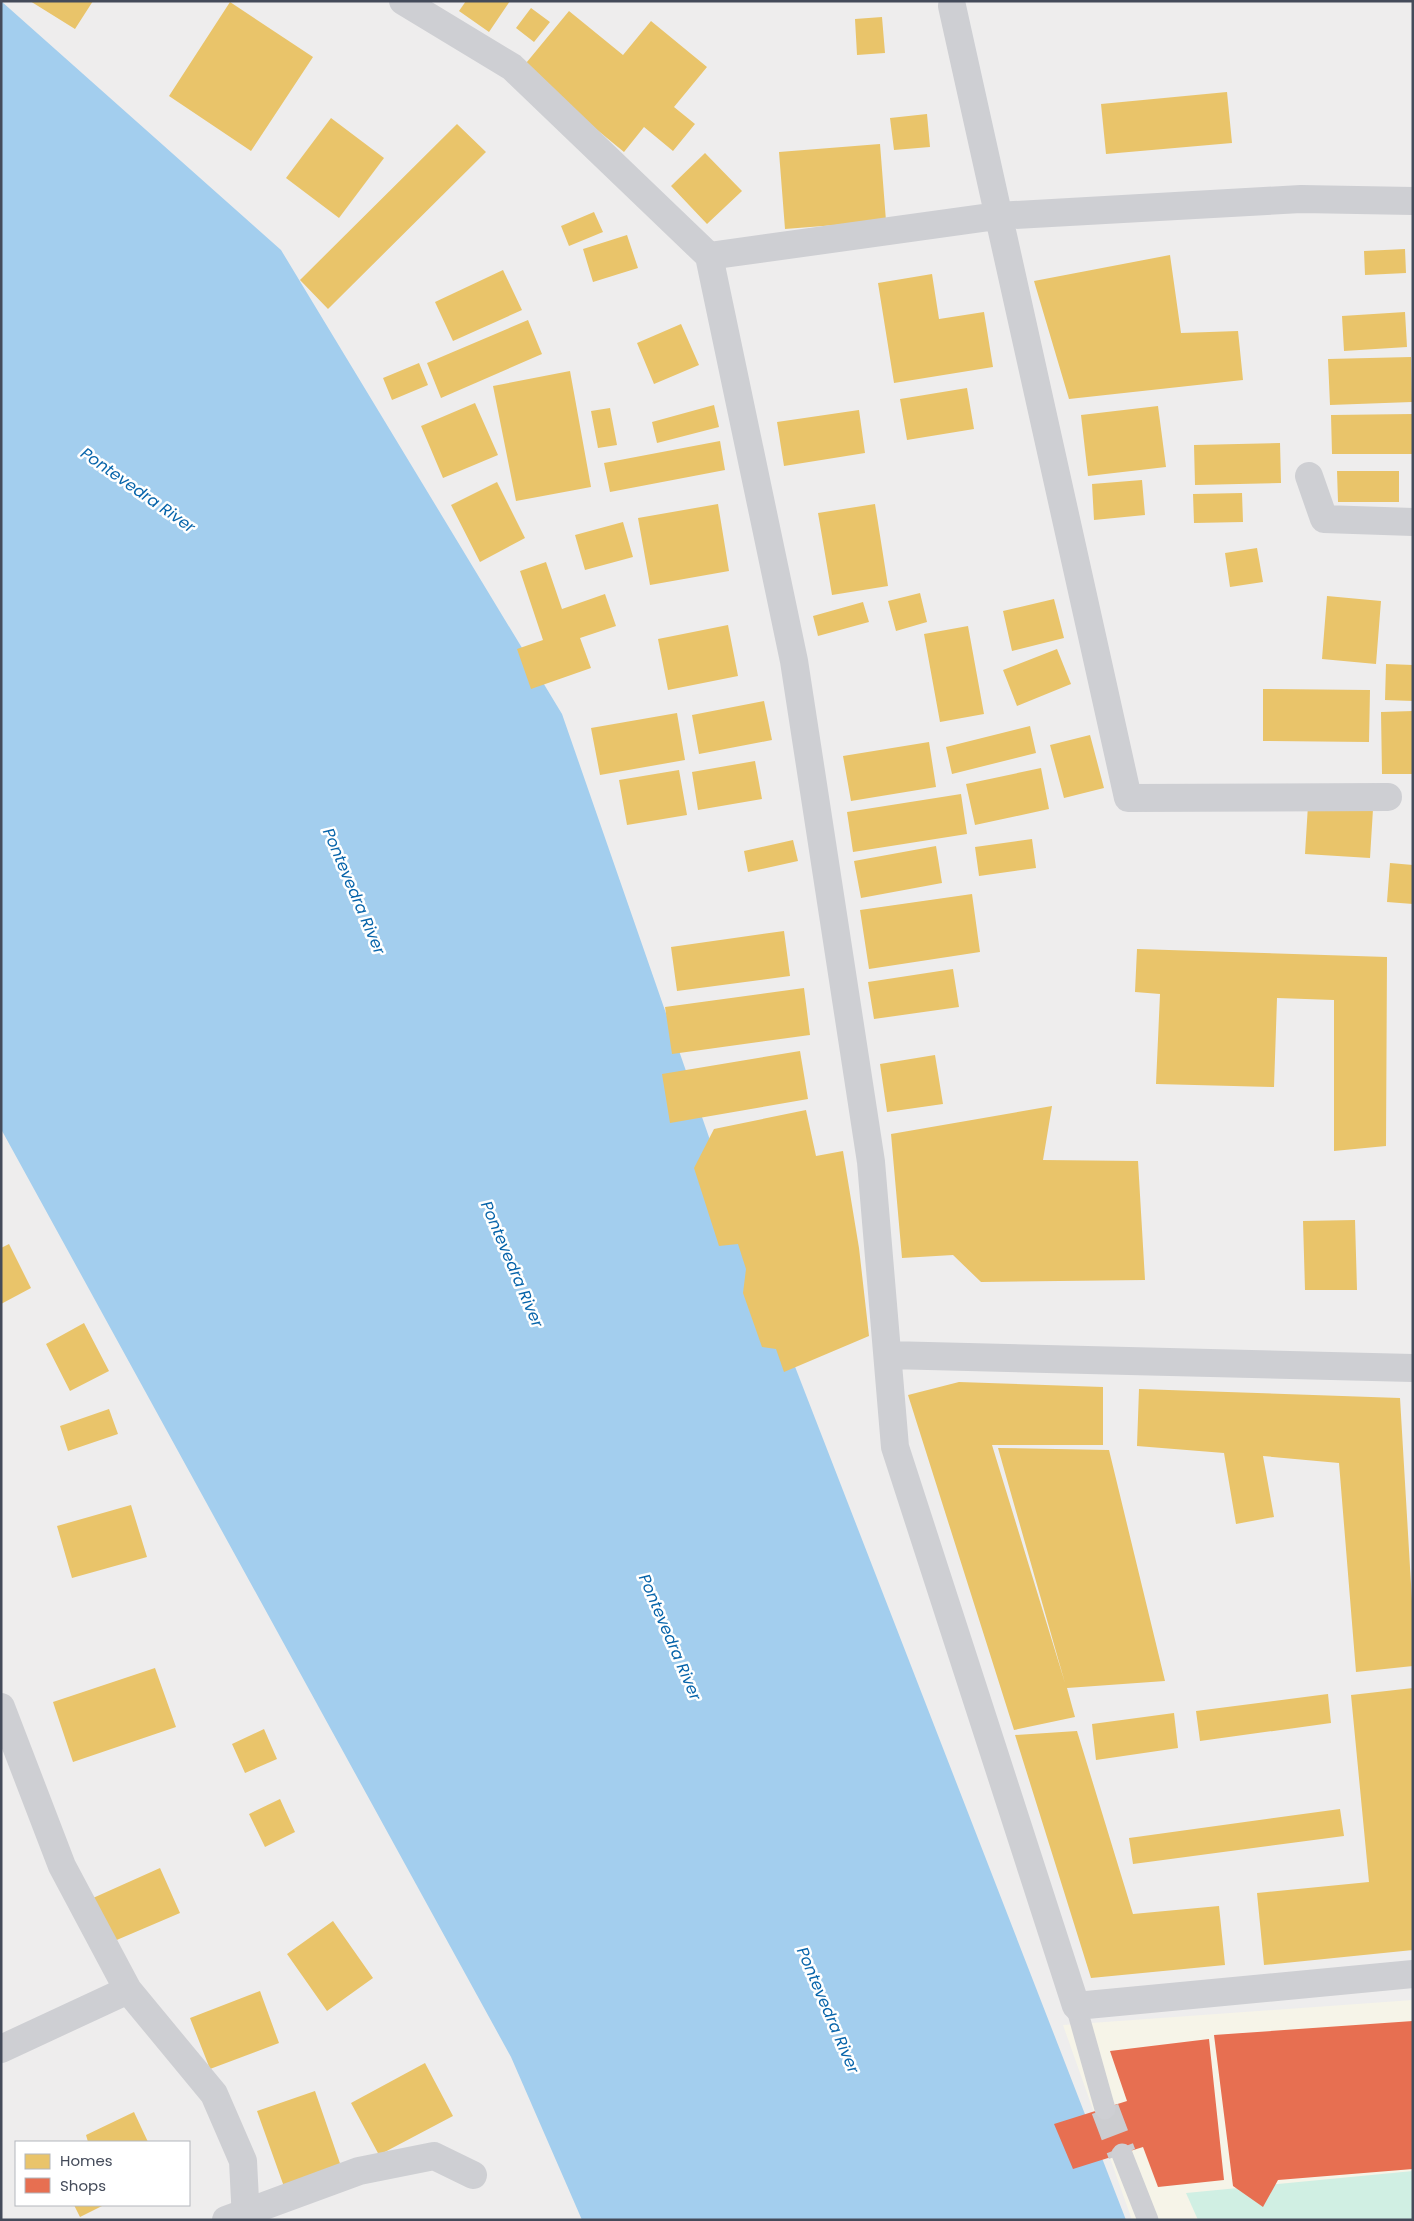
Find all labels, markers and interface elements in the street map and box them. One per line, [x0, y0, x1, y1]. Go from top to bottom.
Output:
water label: Pontevedra River [76, 442, 201, 539]
water label: Pontevedra River [317, 824, 391, 959]
water label: Pontevedra River [475, 1197, 549, 1332]
water label: Pontevedra River [633, 1570, 707, 1705]
water label: Pontevedra River [791, 1943, 865, 2078]
legend [15, 2141, 190, 2206]
text: Homes [60, 2150, 113, 2171]
text: Shops [60, 2175, 106, 2196]

